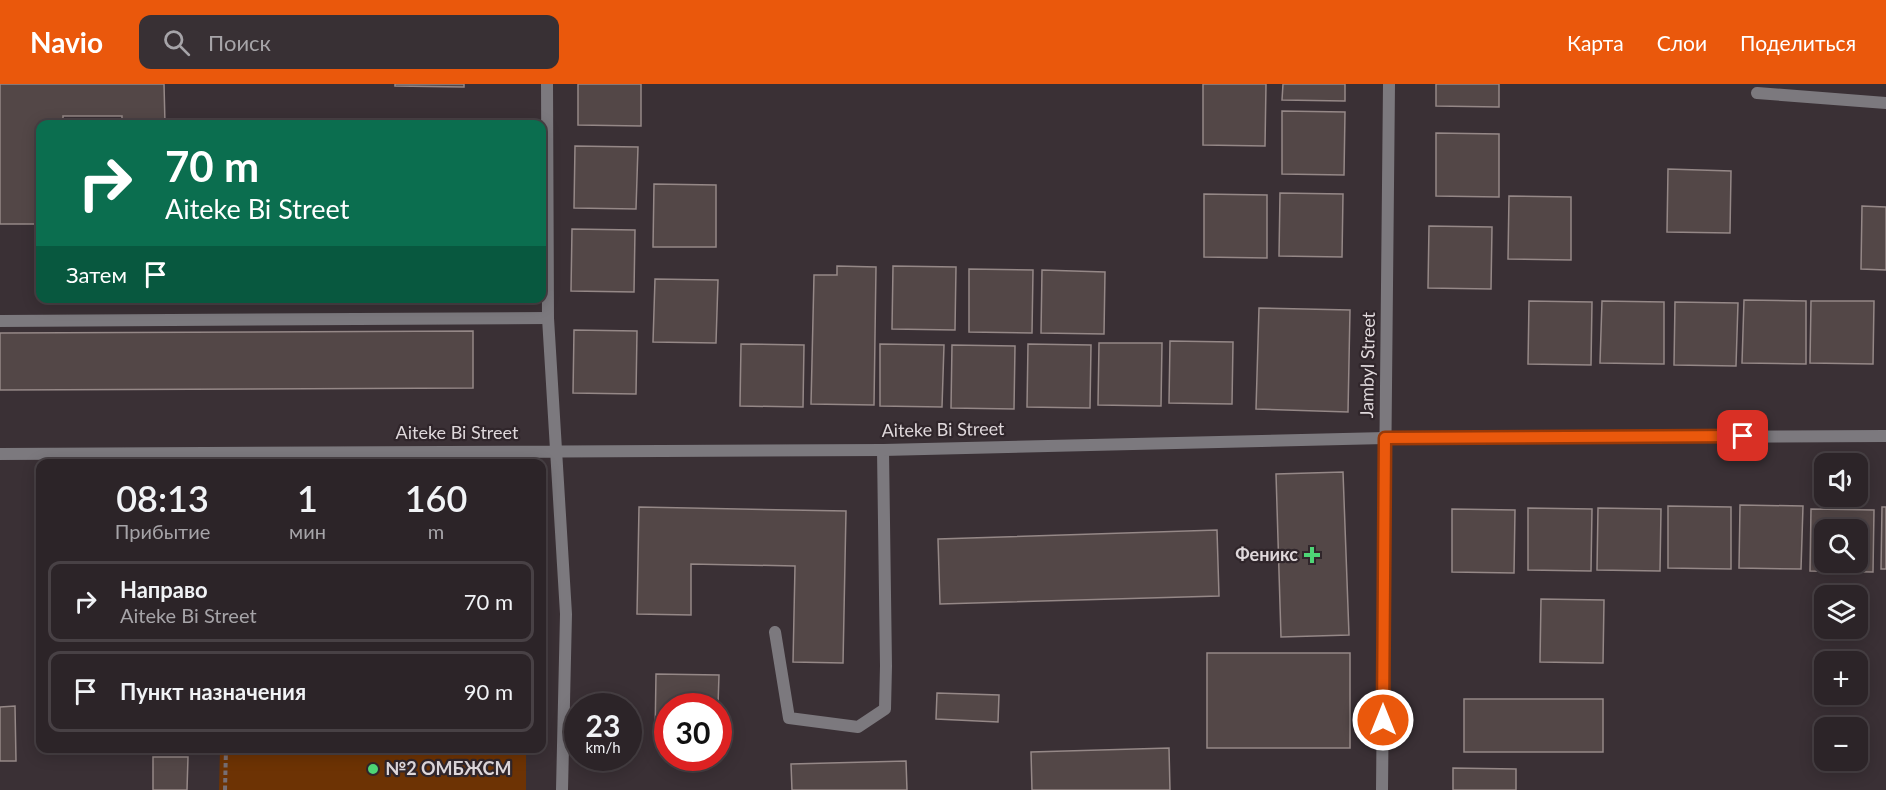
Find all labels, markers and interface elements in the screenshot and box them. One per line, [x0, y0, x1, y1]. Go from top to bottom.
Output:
search box [139, 15, 559, 69]
text: Navio [30, 25, 103, 59]
icon: search [160, 26, 193, 59]
text: Поиск [208, 29, 271, 56]
text: Карта [1567, 30, 1624, 55]
text: Слои [1657, 30, 1707, 55]
text: Поделиться [1740, 30, 1856, 55]
text: 70 m [165, 141, 259, 191]
icon: right [66, 144, 144, 222]
text: Aiteke Bi Street [165, 192, 349, 225]
icon: arrive [139, 258, 172, 291]
text: Затем [66, 261, 127, 288]
street label: Jambyl Street [1355, 311, 1379, 418]
pin [1717, 410, 1768, 461]
street label: Aiteke Bi Street [881, 417, 1005, 441]
icon: arrive [1726, 419, 1759, 452]
street label: Aiteke Bi Street [396, 421, 519, 443]
map controls [1814, 453, 1868, 771]
button: sound [1814, 453, 1868, 507]
text: 08:13 [116, 476, 209, 520]
text: 1 [297, 476, 318, 520]
text: 160 [405, 476, 467, 520]
text: Прибытие [115, 519, 210, 543]
text: мин [289, 519, 326, 543]
text: m [428, 519, 444, 543]
button: search [1814, 519, 1868, 573]
place label: Феникс [1235, 543, 1298, 565]
marker: Феникс [1303, 546, 1321, 564]
text: Направо [120, 576, 208, 603]
icon: right [69, 585, 102, 618]
button: layers [1814, 585, 1868, 639]
text: 70 m [464, 588, 513, 615]
text: Aiteke Bi Street [120, 603, 257, 627]
button: + [1814, 651, 1868, 705]
icon: arrive [69, 675, 102, 708]
text: Пункт назначения [120, 678, 306, 705]
text: 90 m [464, 678, 513, 705]
position arrow [1351, 688, 1415, 752]
speed limit sign: 30 [654, 693, 732, 771]
text: 23 [586, 707, 620, 743]
button: − [1814, 717, 1868, 771]
text: km/h [585, 738, 621, 756]
place label: №2 ОМБЖСМ [385, 757, 512, 779]
marker: №2 ОМБЖСМ [366, 762, 380, 776]

